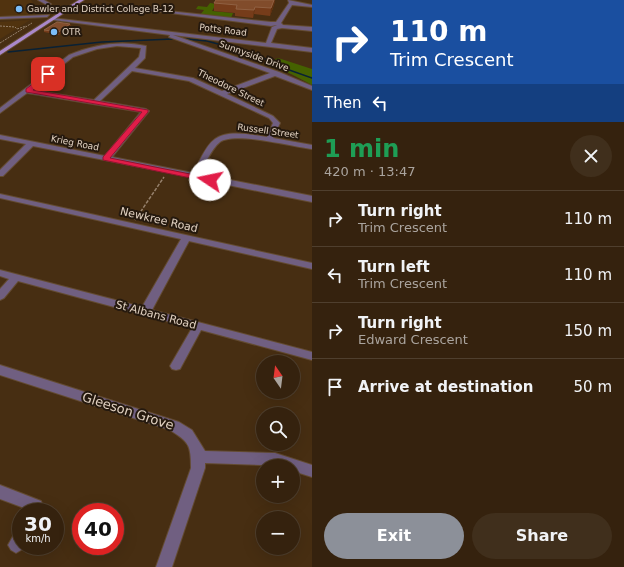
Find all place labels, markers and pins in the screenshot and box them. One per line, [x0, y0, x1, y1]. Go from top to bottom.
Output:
marker: Gawler and District College B-12 [14, 4, 24, 14]
place label: Gawler and District College B-12 [27, 4, 174, 14]
marker: OTR [49, 27, 59, 37]
place label: OTR [62, 27, 81, 37]
pin [31, 57, 65, 91]

